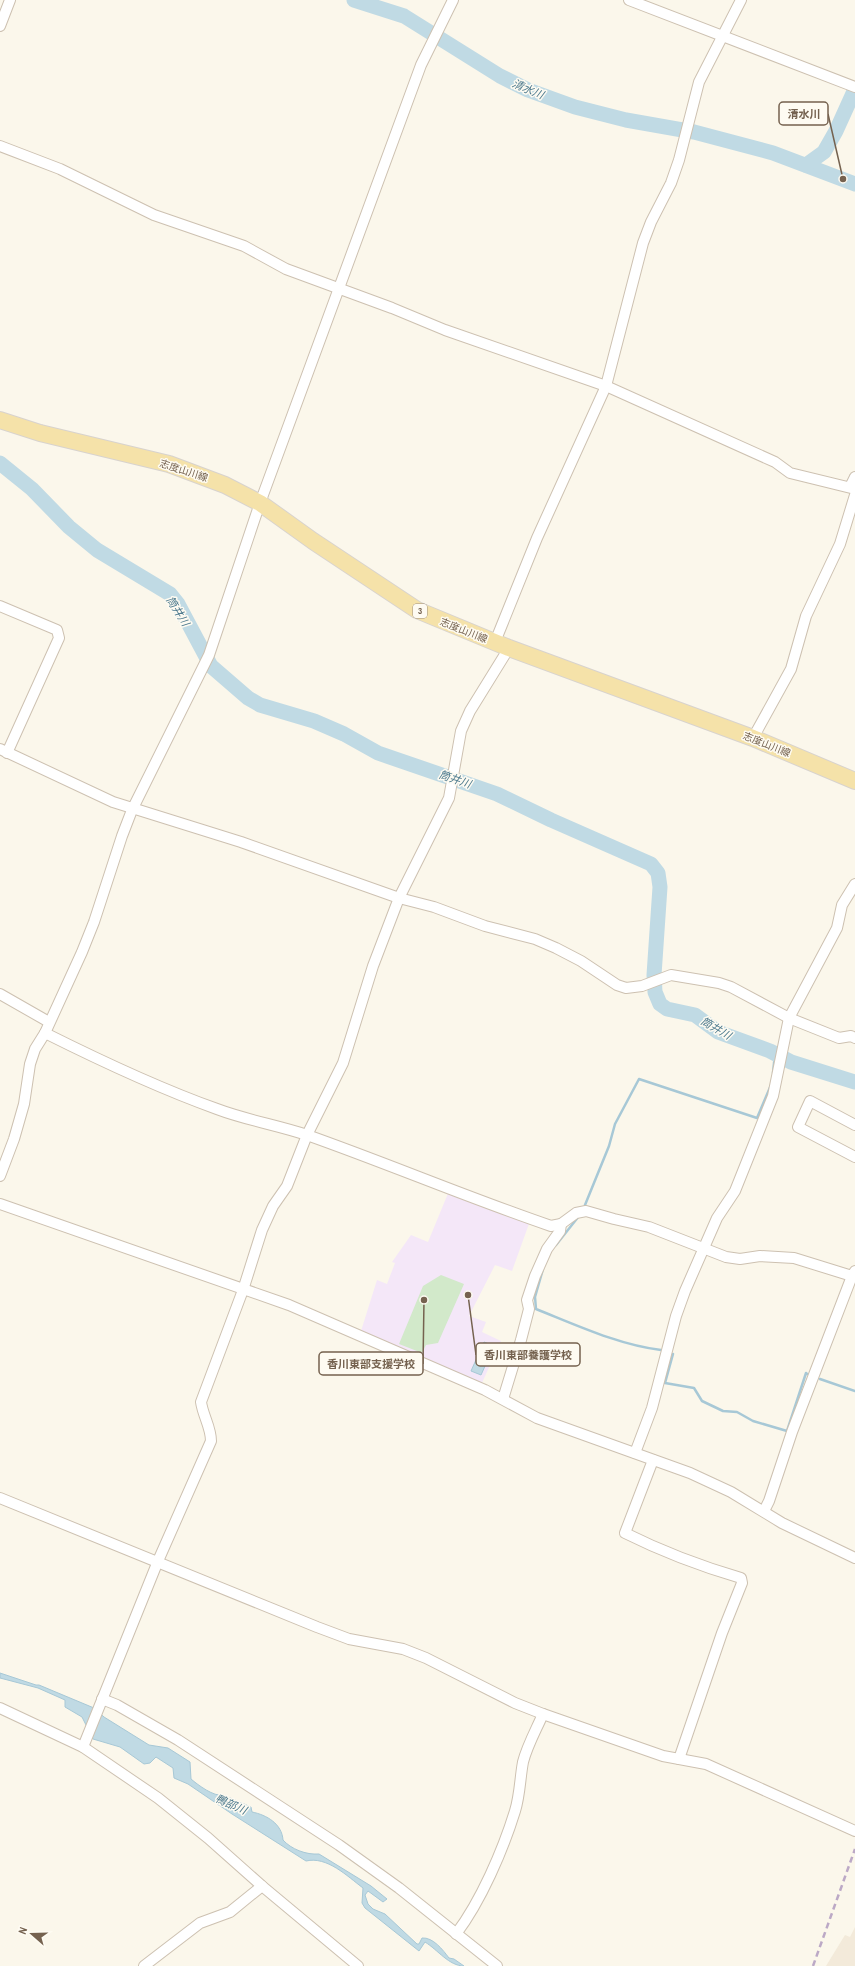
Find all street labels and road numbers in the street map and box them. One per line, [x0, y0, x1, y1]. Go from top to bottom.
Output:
street label: 志度山川線 [158, 457, 210, 484]
road number: 3 [413, 604, 427, 618]
street label: 志度山川線 [438, 615, 489, 646]
street label: 志度山川線 [741, 729, 792, 760]

